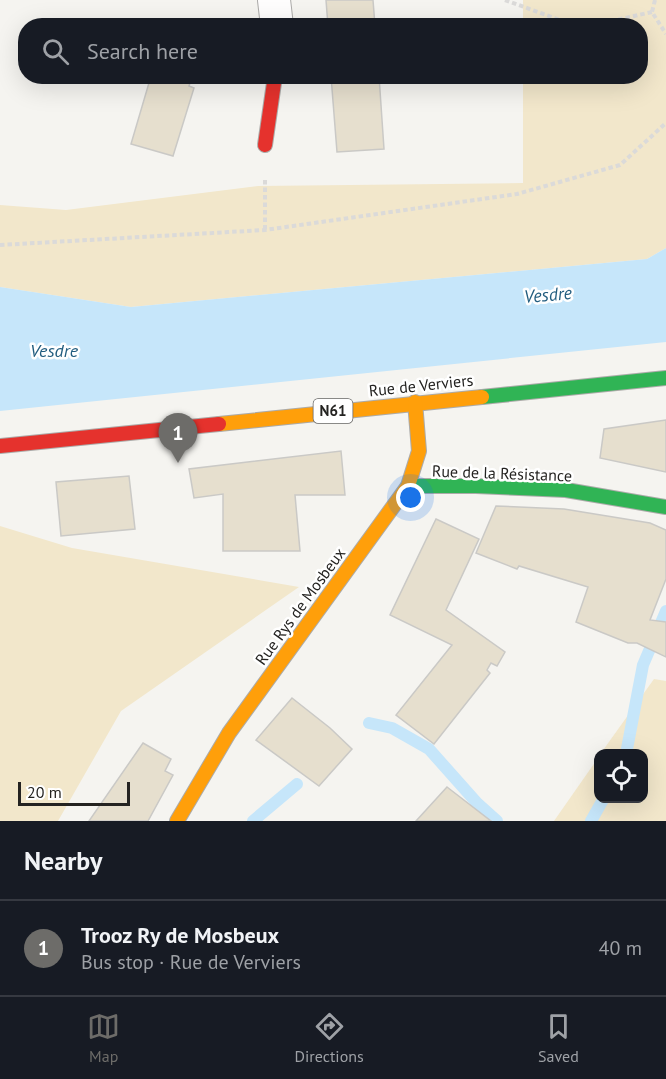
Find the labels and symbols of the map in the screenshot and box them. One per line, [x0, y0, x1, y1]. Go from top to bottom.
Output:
water label: Vesdre [523, 281, 574, 308]
water label: Vesdre [30, 339, 79, 362]
street label: Rue de Verviers [368, 370, 474, 400]
road number: N61 [314, 399, 352, 423]
pin: 1 [158, 414, 198, 463]
street label: Rue de la Résistance [432, 461, 572, 485]
your location [396, 483, 425, 512]
street label: Rue Rys de Mosbeux [251, 543, 349, 669]
scale bar [18, 779, 130, 806]

